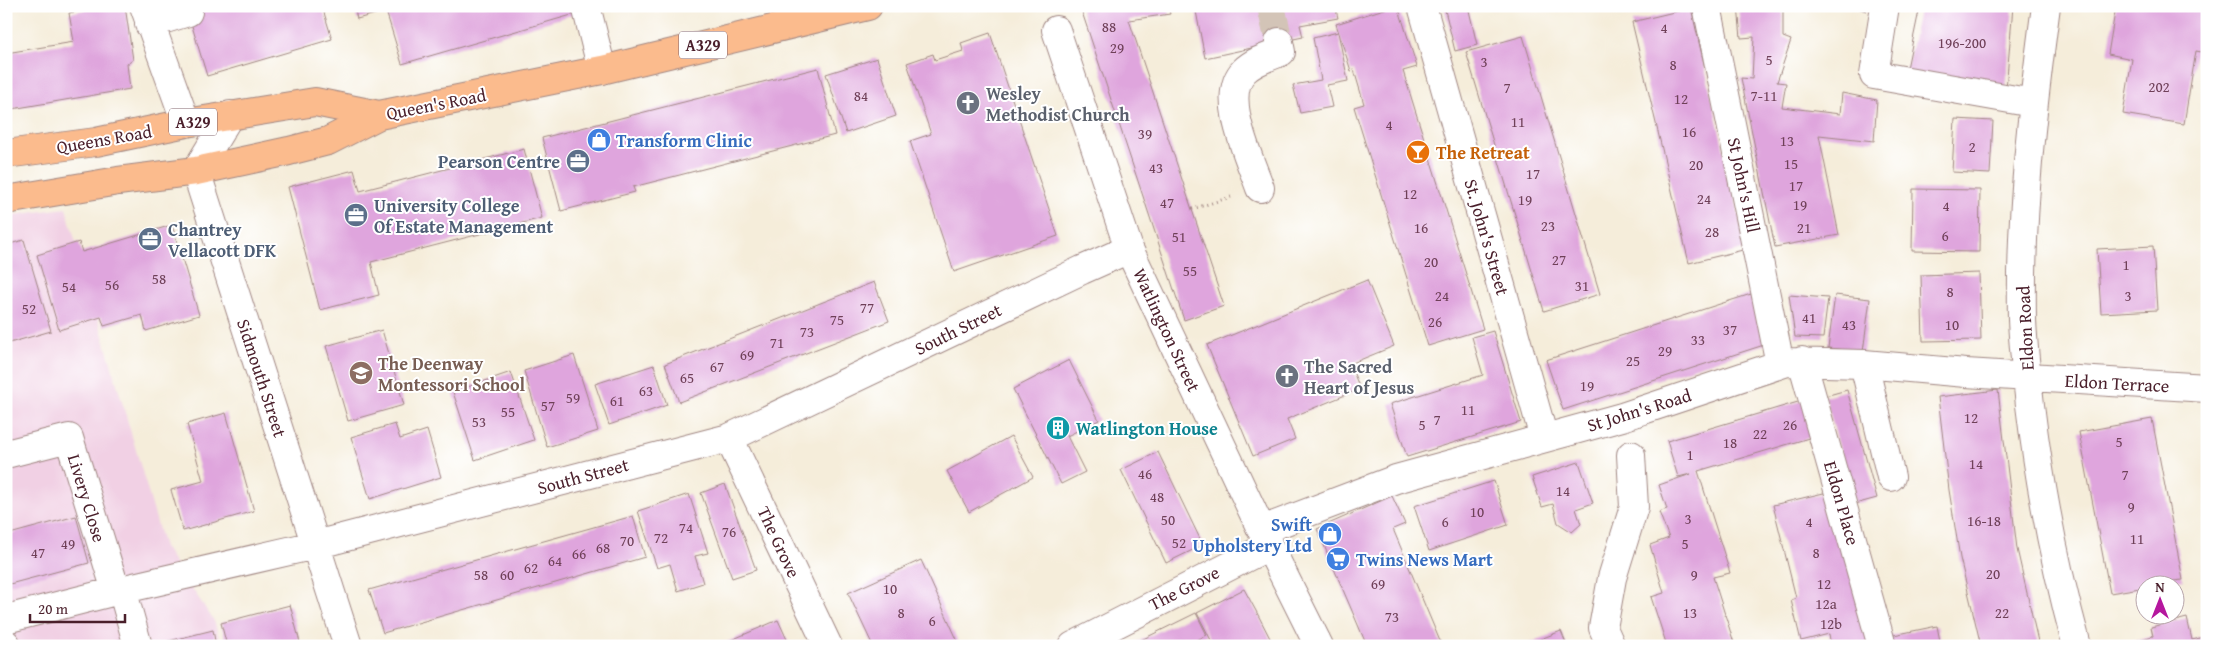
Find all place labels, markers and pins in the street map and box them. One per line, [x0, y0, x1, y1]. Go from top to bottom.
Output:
place label: Wesley Methodist Church [986, 80, 1130, 128]
church icon: Wesley Methodist Church [955, 90, 981, 116]
shop icon: Transform Clinic [586, 127, 612, 153]
place label: Transform Clinic [616, 127, 752, 154]
bar icon: The Retreat [1405, 139, 1431, 165]
place label: The Retreat [1436, 139, 1530, 166]
place label: Pearson Centre [438, 148, 560, 175]
office icon: Pearson Centre [565, 148, 591, 174]
place label: University College Of Estate Management [374, 192, 553, 240]
office icon: University College Of Estate Management [343, 202, 369, 228]
place label: Chantrey Vellacott DFK [168, 216, 277, 264]
office icon: Chantrey Vellacott DFK [137, 226, 163, 252]
place label: The Deenway Montessori School [378, 350, 525, 398]
place label: The Sacred Heart of Jesus [1304, 353, 1415, 401]
school or university icon: The Deenway Montessori School [348, 360, 374, 386]
church icon: The Sacred Heart of Jesus [1274, 363, 1300, 389]
building icon: Watlington House [1045, 415, 1071, 441]
place label: Watlington House [1076, 415, 1218, 442]
place label: Swift Upholstery Ltd [1192, 511, 1313, 559]
shop icon: Swift Upholstery Ltd [1317, 521, 1343, 547]
supermarket icon: Twins News Mart [1325, 546, 1351, 572]
place label: Twins News Mart [1356, 546, 1493, 573]

